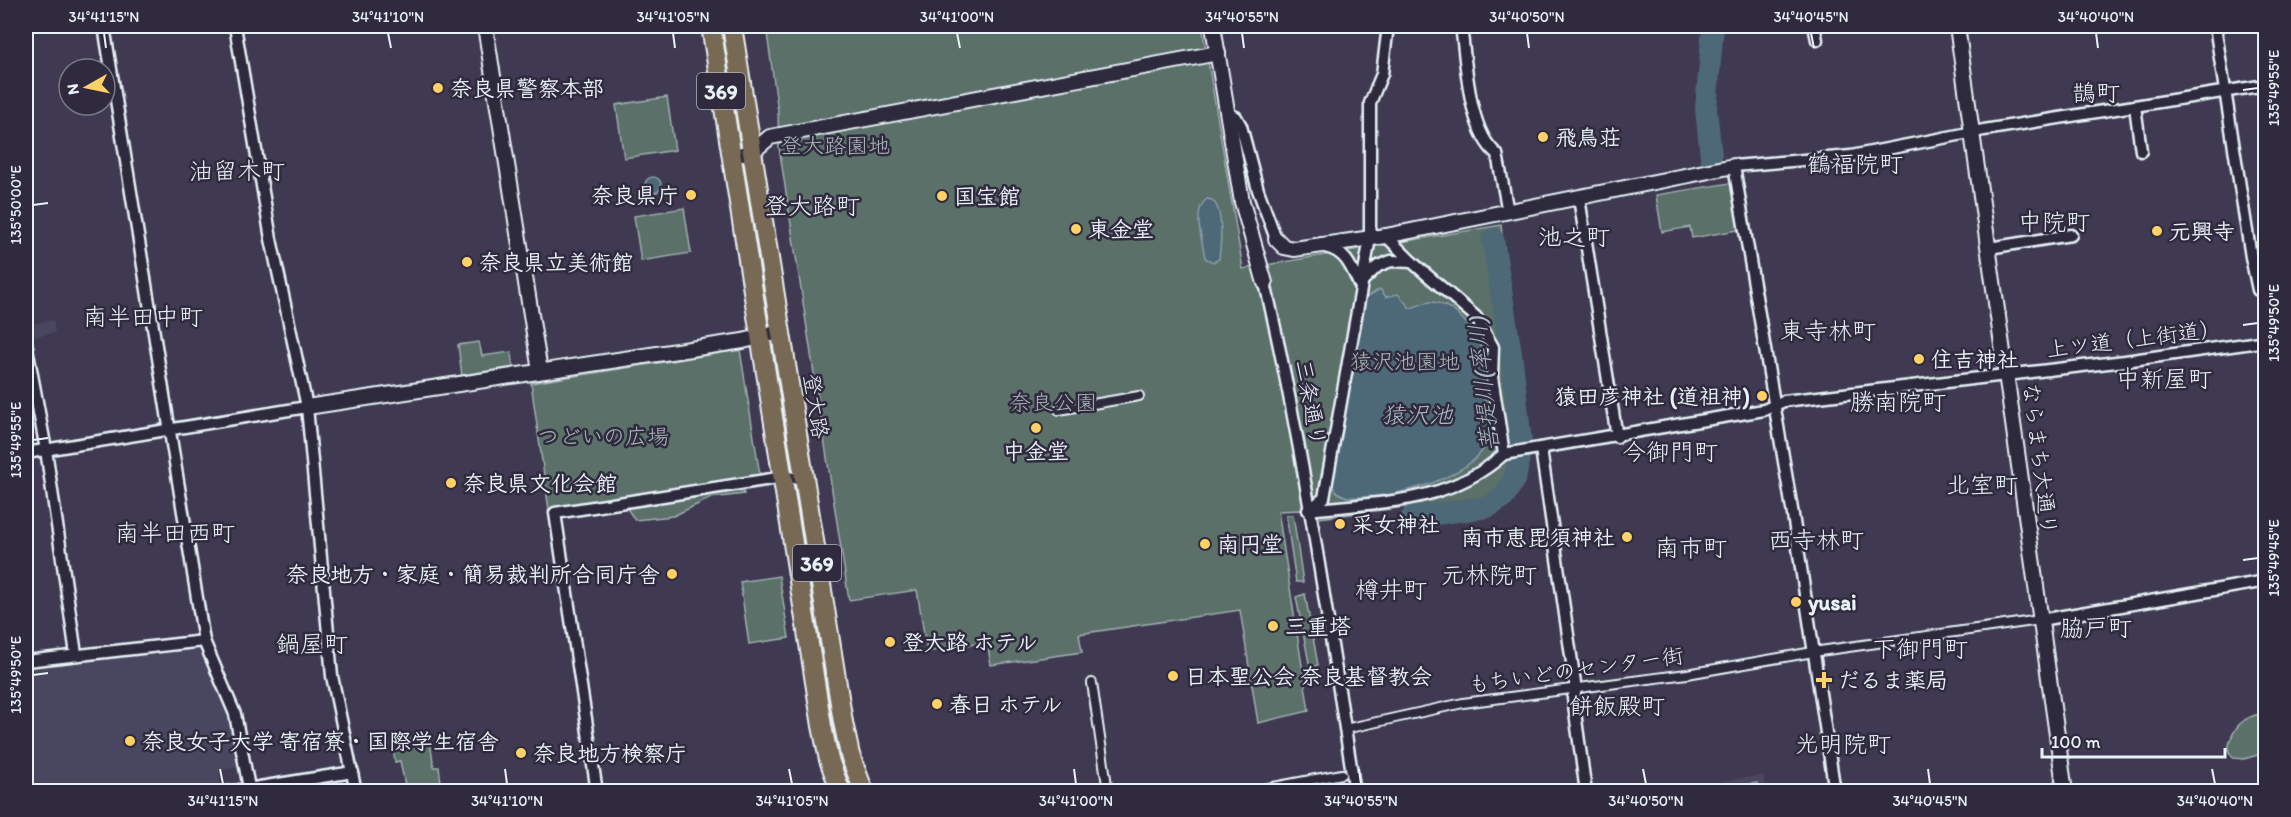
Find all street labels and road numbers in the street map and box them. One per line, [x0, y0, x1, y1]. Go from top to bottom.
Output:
road number: 369 [697, 73, 745, 109]
street label: 上ツ道（上街道） [2045, 315, 2223, 363]
street label: 三条通り [1290, 357, 1332, 449]
street label: 登大路 [798, 371, 834, 441]
street label: ならまち大通り [2017, 381, 2063, 537]
road number: 369 [793, 545, 841, 581]
street label: もちいどのセンター街 [1466, 642, 1686, 698]

